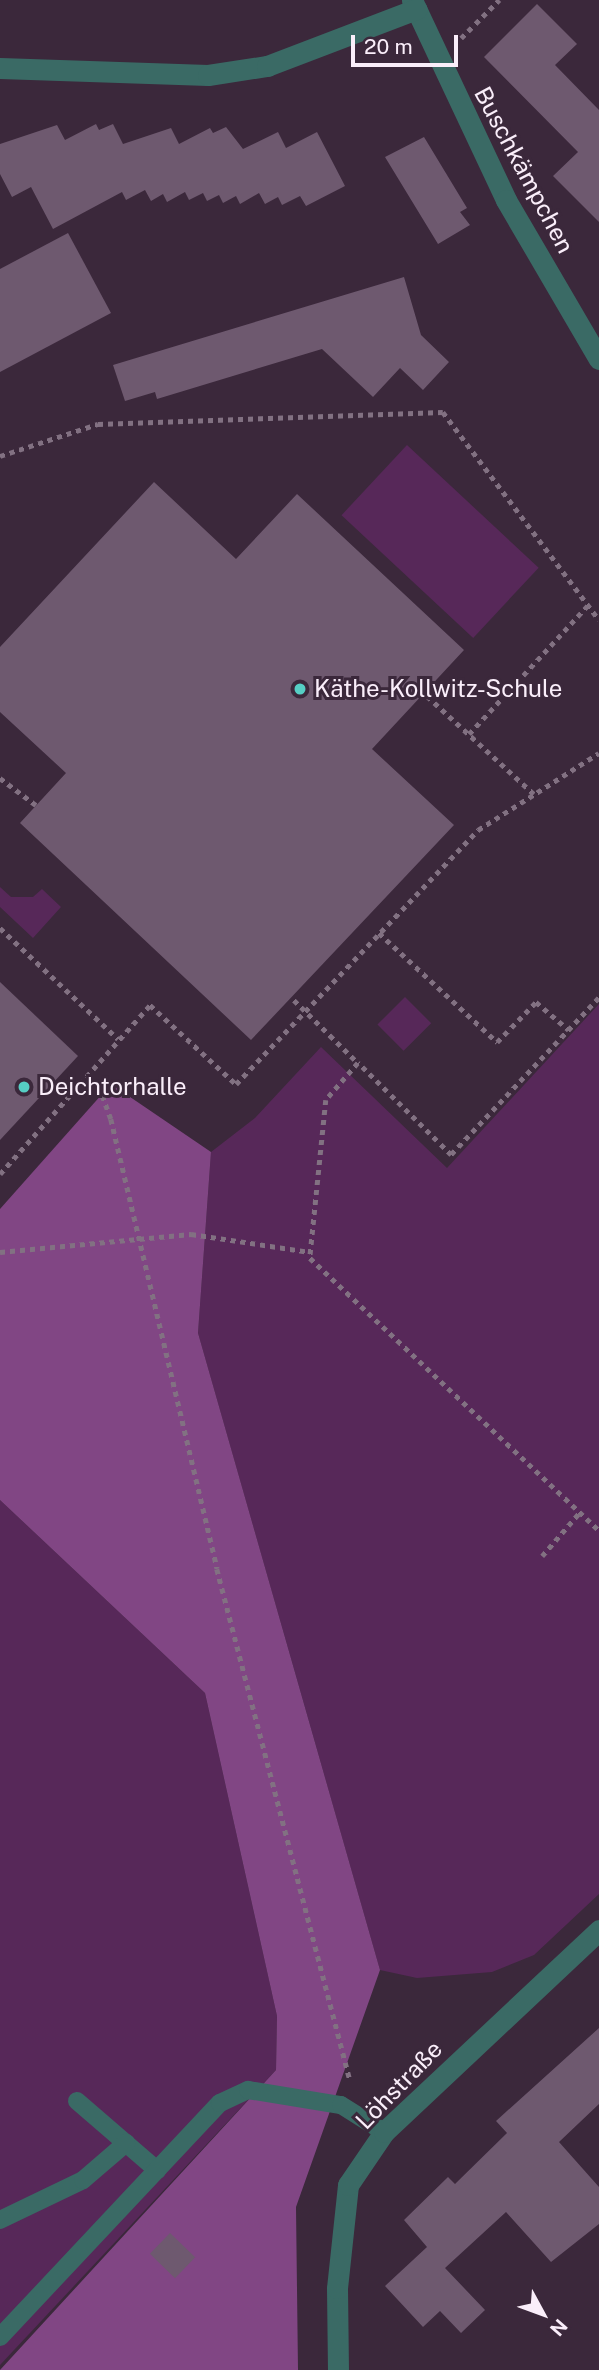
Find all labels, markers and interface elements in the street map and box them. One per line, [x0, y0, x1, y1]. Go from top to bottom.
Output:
scale bar [354, 21, 461, 65]
text: 20 m [364, 34, 413, 59]
street label: Buschkämpchen [468, 82, 580, 258]
place label: Käthe-Kollwitz-Schule [314, 675, 562, 703]
marker: Käthe-Kollwitz-Schule [292, 681, 308, 697]
place label: Deichtorhalle [38, 1073, 187, 1101]
marker: Deichtorhalle [16, 1079, 32, 1095]
street label: Löhstraße [350, 2035, 448, 2135]
north arrow [508, 2279, 578, 2349]
text: N [546, 2315, 572, 2341]

